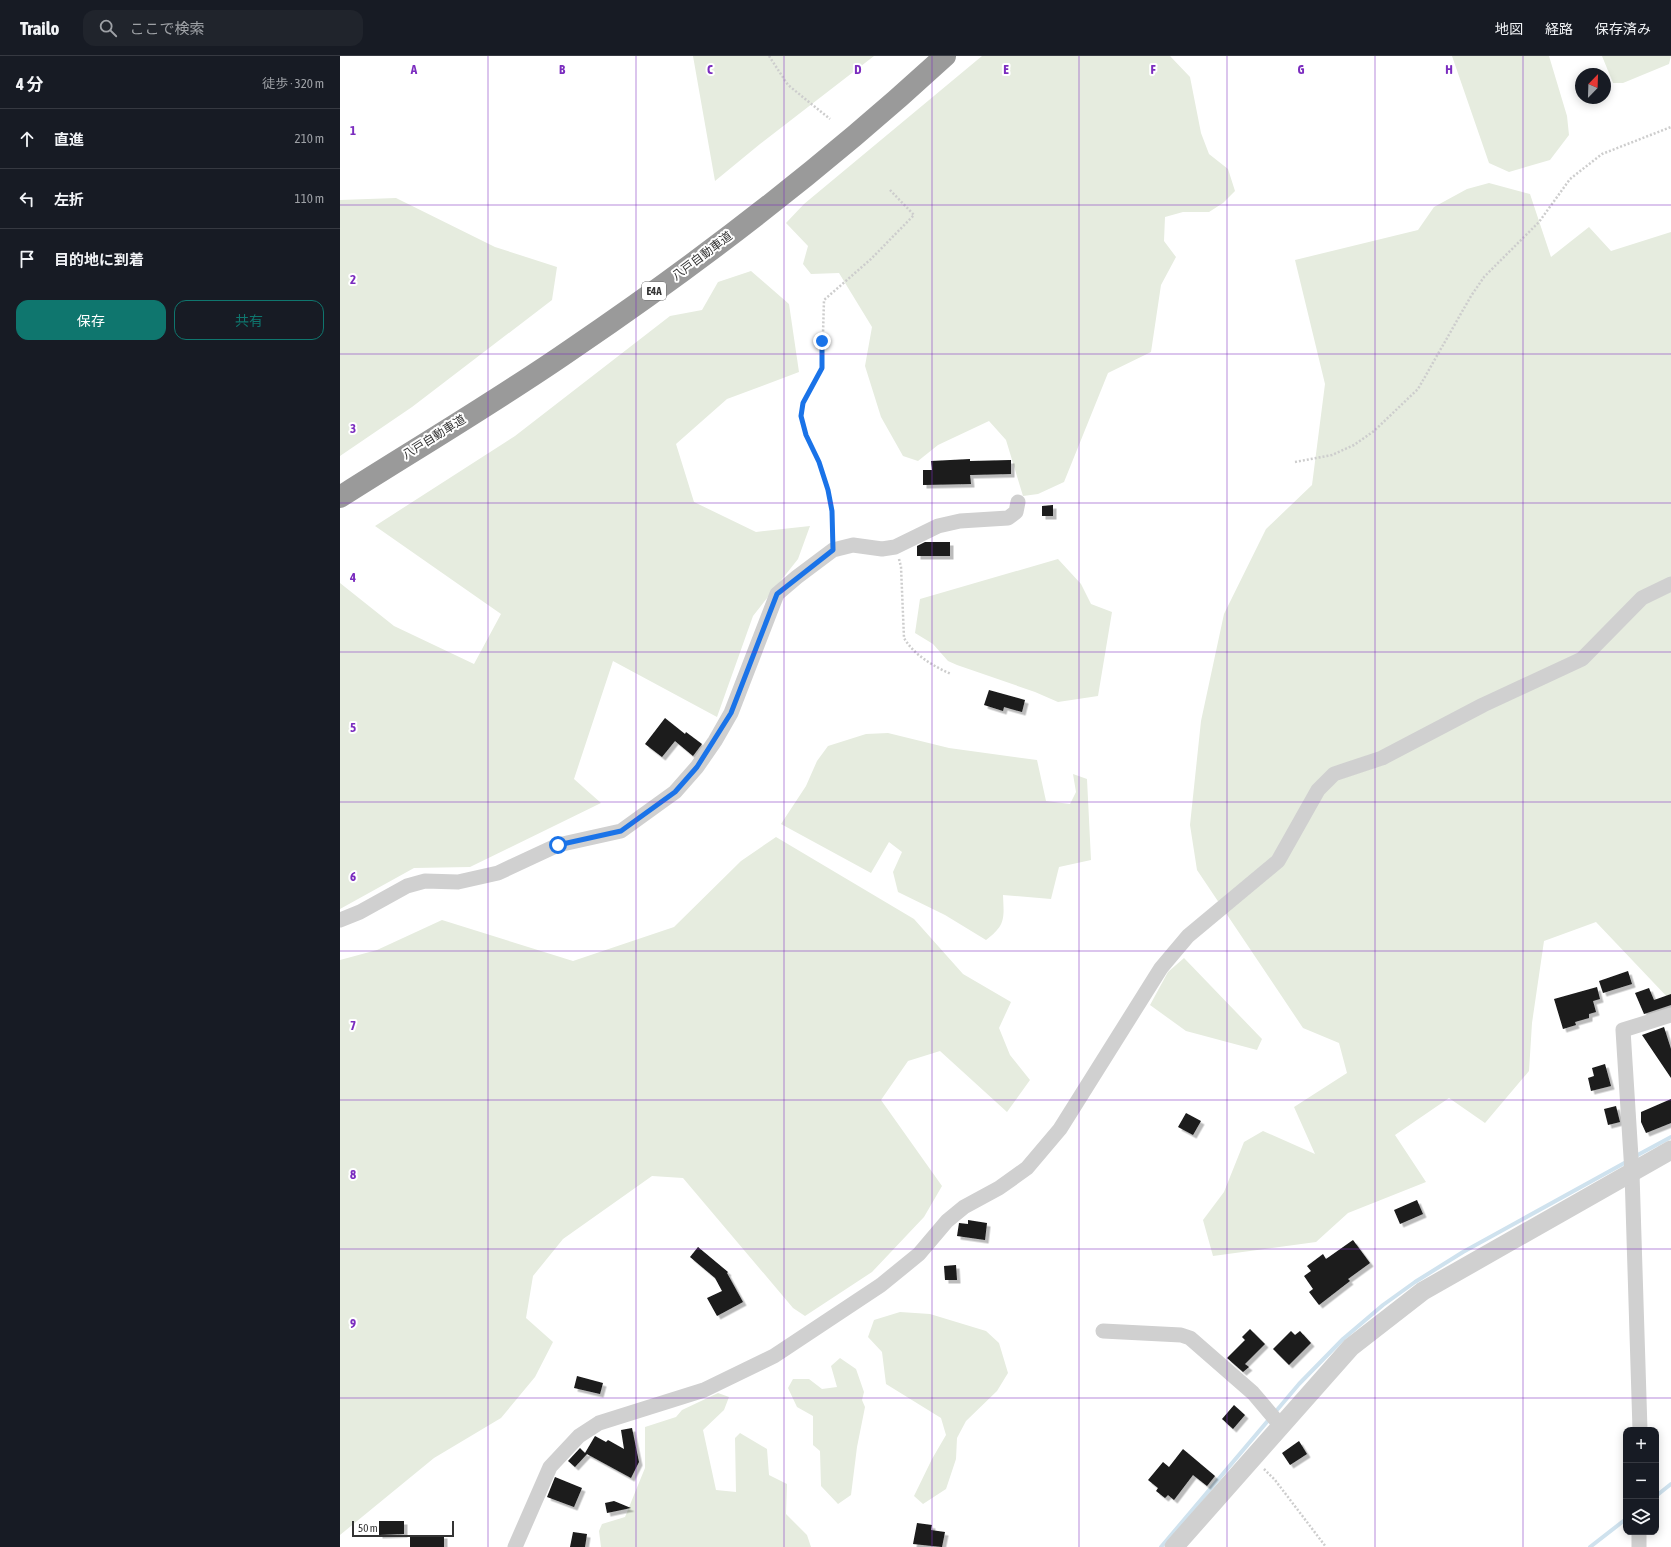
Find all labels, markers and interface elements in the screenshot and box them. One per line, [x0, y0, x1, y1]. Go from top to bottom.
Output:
search box [83, 10, 363, 46]
text: Trailo [20, 17, 59, 39]
icon: search [97, 17, 119, 39]
text: ここで検索 [129, 20, 204, 37]
text: 地図 [1495, 21, 1523, 37]
text: 経路 [1545, 21, 1573, 37]
text: 保存済み [1595, 21, 1651, 37]
text: A [410, 62, 418, 77]
text: B [559, 62, 566, 77]
text: C [707, 62, 713, 77]
text: D [854, 62, 862, 77]
text: E [1003, 62, 1009, 77]
text: F [1150, 62, 1156, 77]
text: G [1298, 62, 1305, 77]
text: H [1445, 62, 1453, 77]
north arrow [1575, 68, 1611, 104]
text: 4 分 [16, 74, 43, 94]
text: 徒歩 · 320 m [262, 76, 324, 91]
text: 1 [350, 123, 356, 138]
icon: ahead [16, 128, 38, 150]
text: 直進 [54, 131, 84, 148]
text: 210 m [295, 131, 324, 146]
icon: left [16, 188, 38, 210]
text: 左折 [54, 191, 84, 208]
text: 110 m [295, 191, 324, 206]
street label: 八戸自動車道 [669, 229, 735, 283]
icon: arrive [16, 248, 38, 270]
text: 目的地に到着 [54, 251, 144, 268]
text: 2 [350, 272, 356, 287]
road number: E4A [642, 282, 666, 300]
button: 保存 [16, 300, 166, 340]
button: 共有 [174, 300, 324, 340]
route end [813, 332, 831, 350]
street label: 八戸自動車道 [400, 412, 468, 462]
text: 3 [350, 421, 356, 436]
text: 4 [349, 570, 356, 585]
text: 5 [350, 720, 356, 735]
route start [549, 836, 567, 854]
text: 6 [350, 869, 356, 884]
text: 7 [350, 1018, 356, 1033]
text: 8 [350, 1167, 356, 1182]
text: 9 [350, 1316, 356, 1331]
map controls [1623, 1427, 1659, 1535]
button: + [1623, 1427, 1659, 1463]
button: − [1623, 1463, 1659, 1499]
button: layers [1623, 1499, 1659, 1535]
scale bar [352, 1519, 454, 1538]
text: 50 m [358, 1522, 378, 1534]

